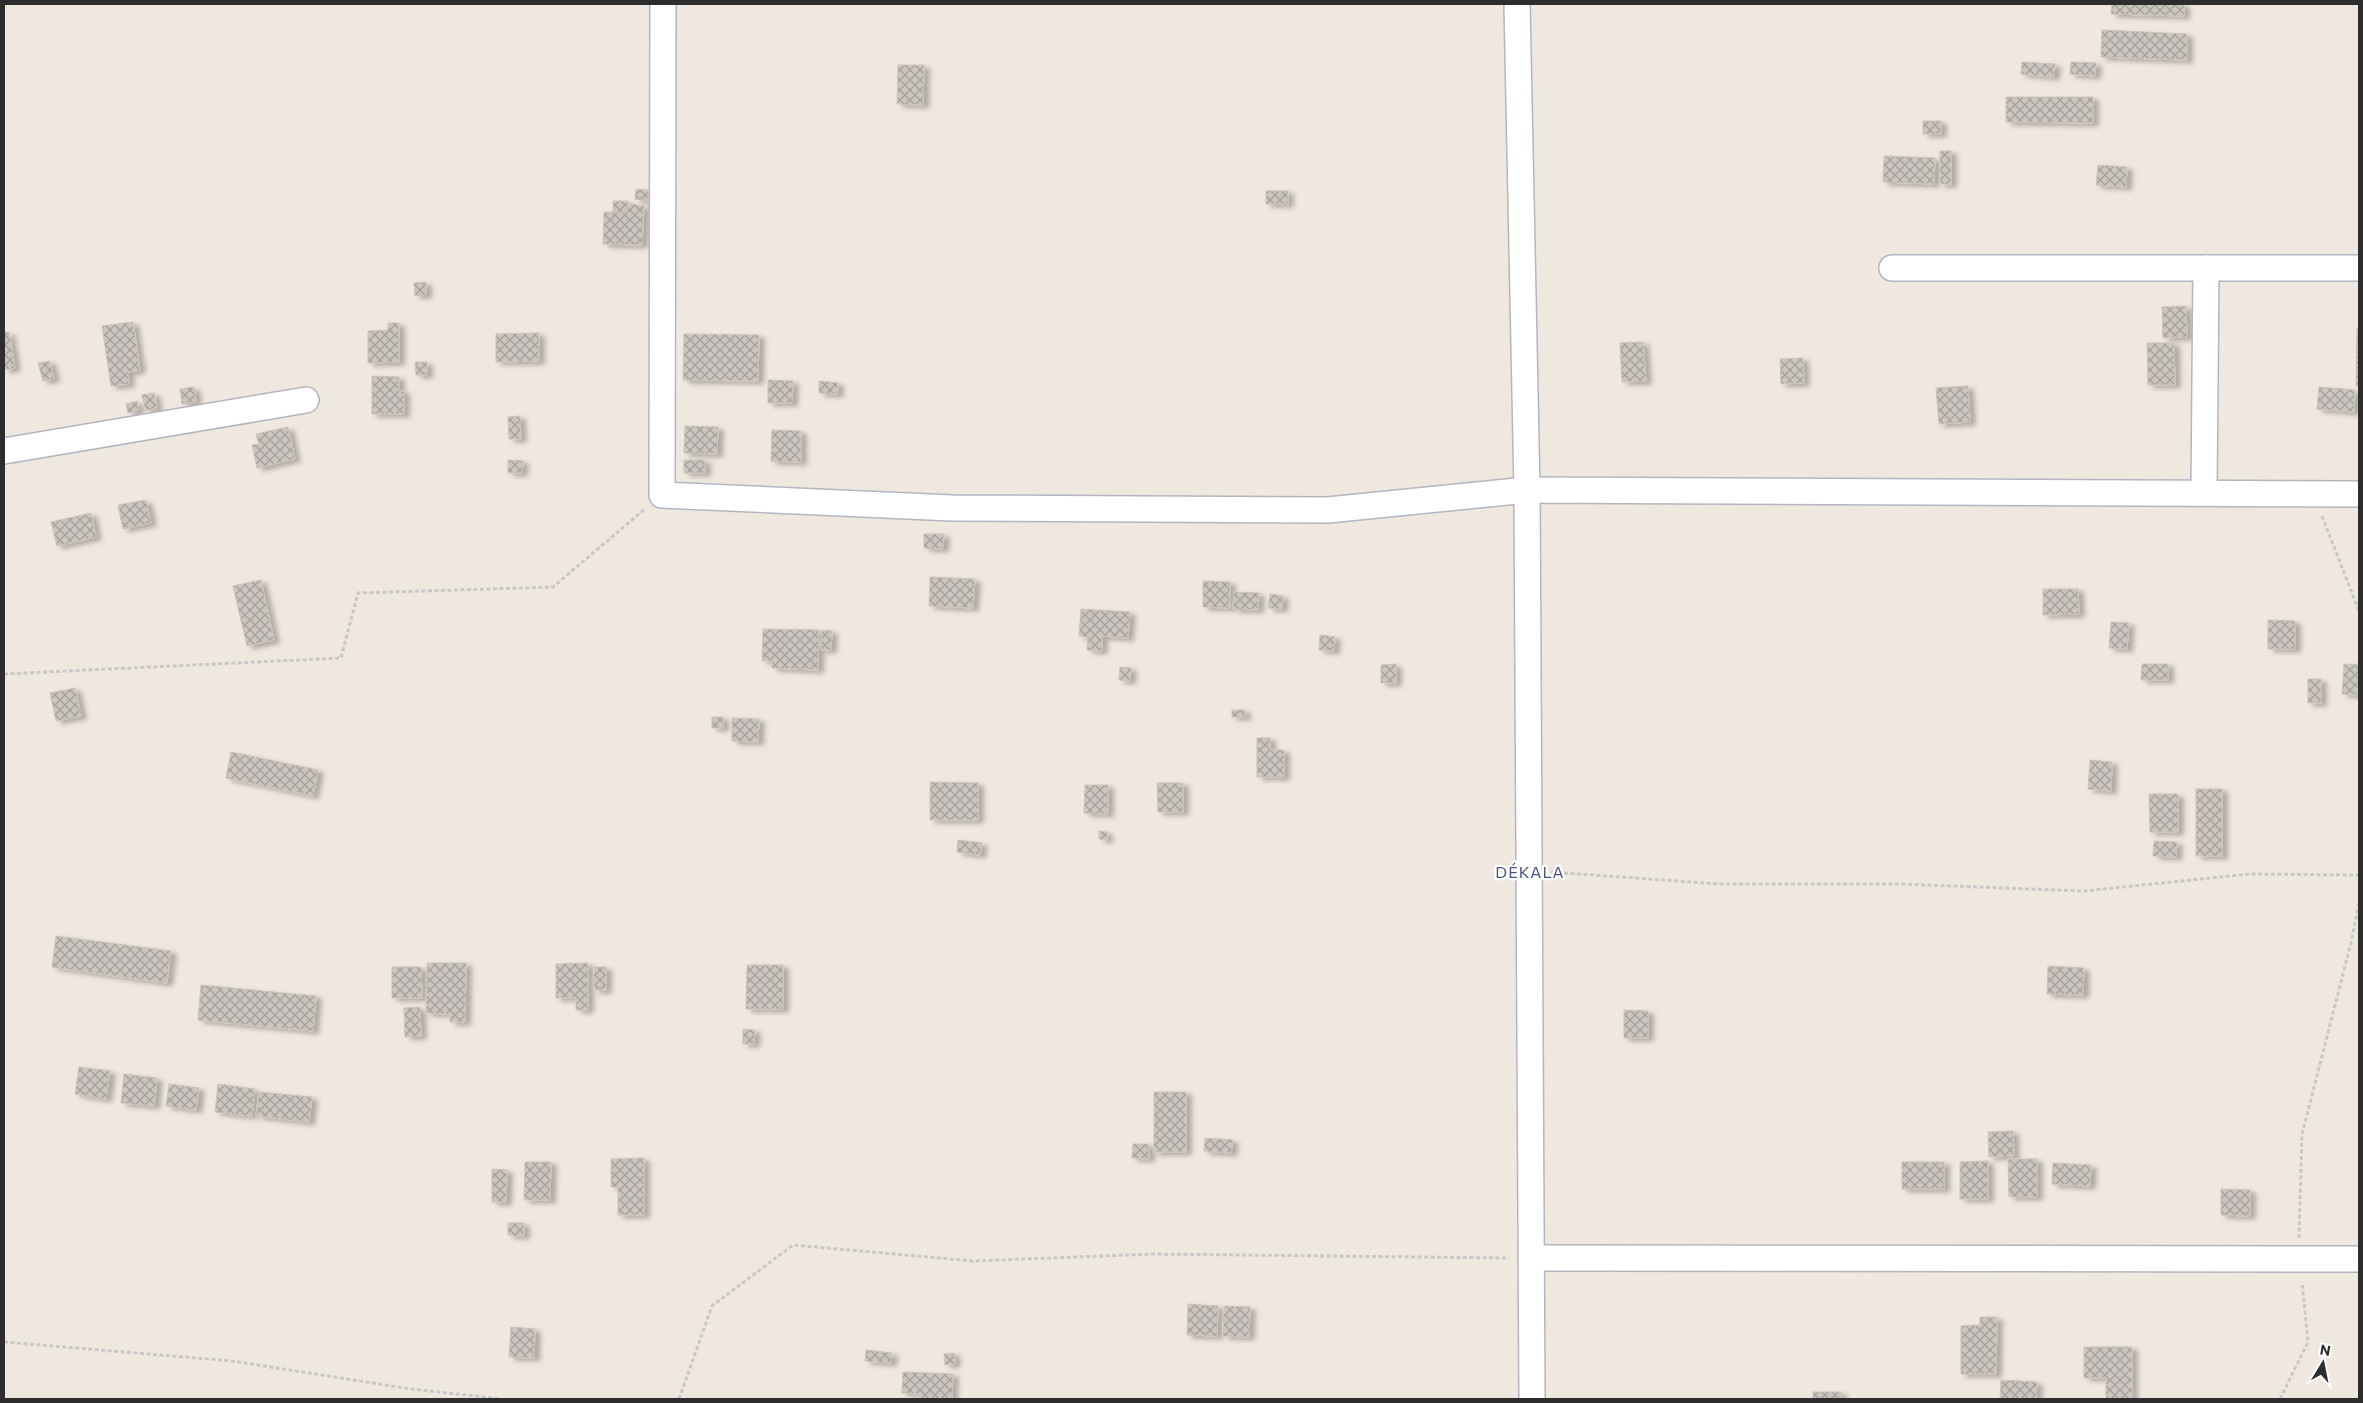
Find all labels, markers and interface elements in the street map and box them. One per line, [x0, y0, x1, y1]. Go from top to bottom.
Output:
district label: DÉKALA [1495, 862, 1565, 881]
north arrow [2298, 1338, 2348, 1388]
text: N [2319, 1340, 2332, 1359]

